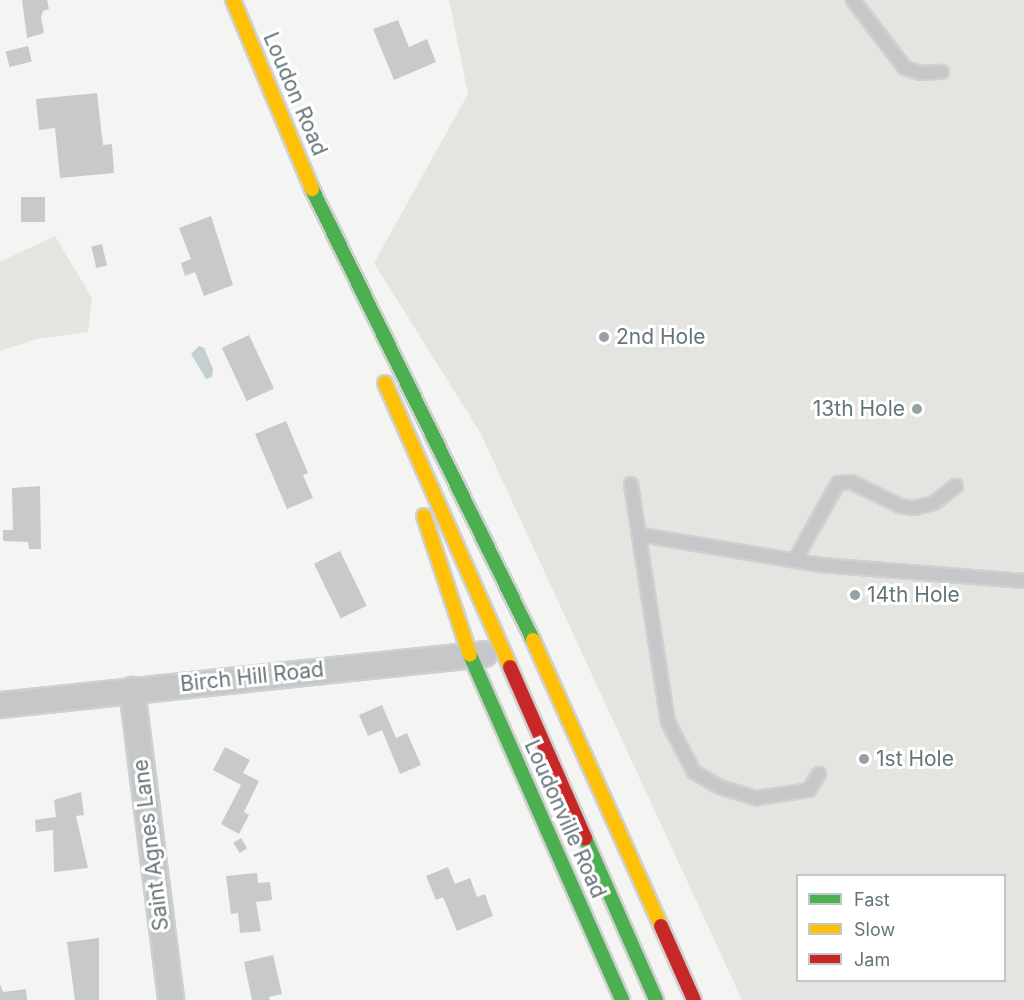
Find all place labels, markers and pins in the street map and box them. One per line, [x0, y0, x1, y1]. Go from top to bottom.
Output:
place label: 2nd Hole [616, 324, 706, 350]
marker: 2nd Hole [597, 330, 611, 344]
place label: 13th Hole [813, 396, 905, 422]
marker: 13th Hole [910, 402, 924, 416]
place label: 14th Hole [867, 582, 960, 608]
marker: 14th Hole [848, 588, 862, 602]
place label: 1st Hole [876, 746, 954, 772]
marker: 1st Hole [857, 752, 871, 766]

